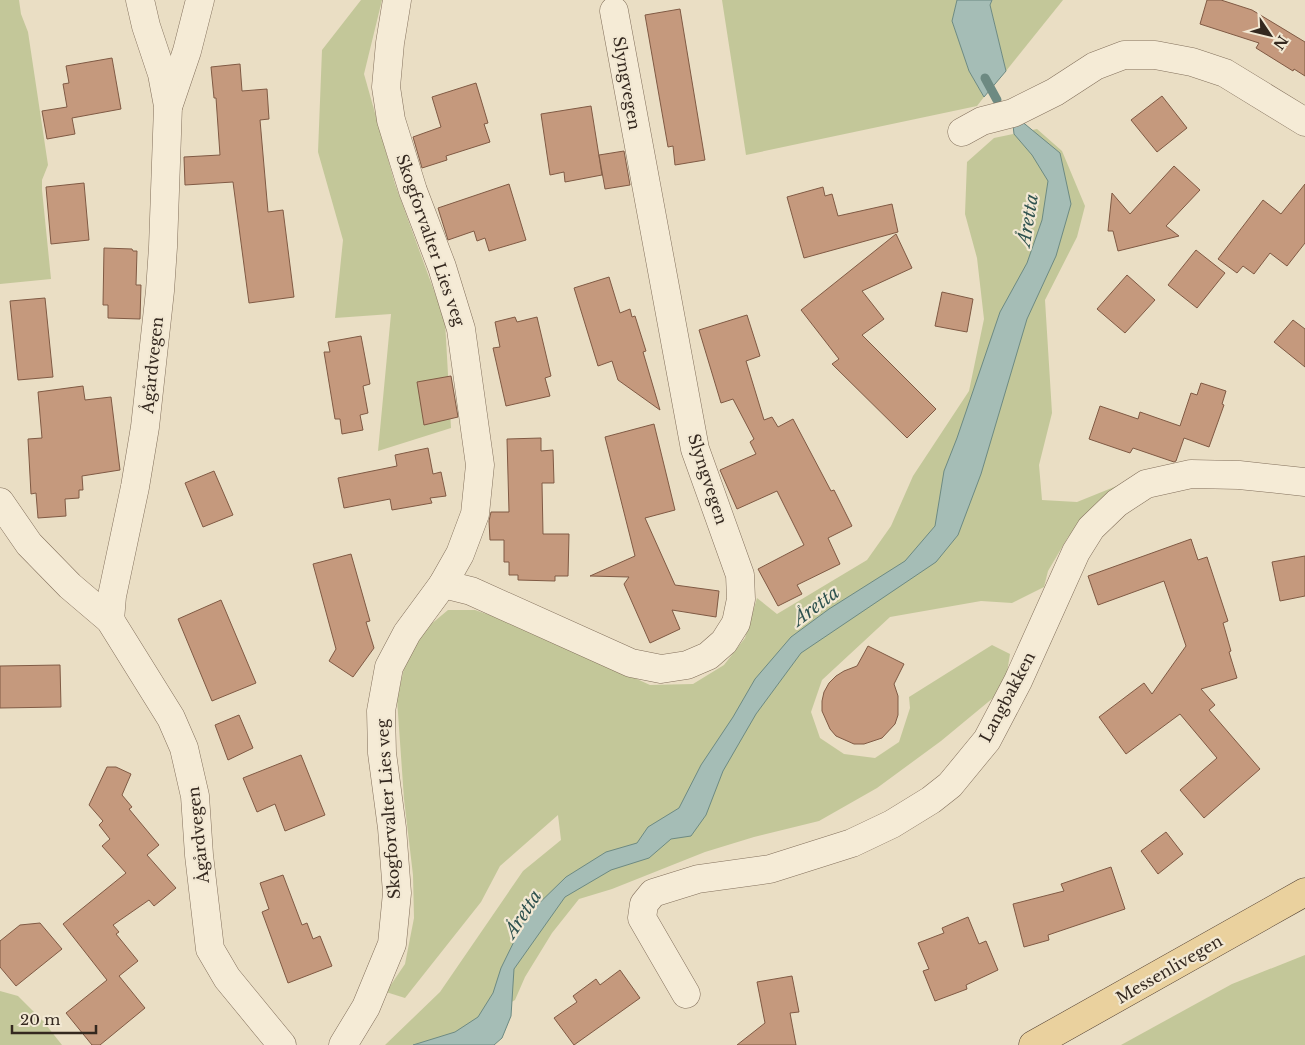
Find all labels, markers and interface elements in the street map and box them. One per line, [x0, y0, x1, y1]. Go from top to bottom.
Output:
north arrow [1245, 10, 1295, 60]
text: N [1269, 32, 1292, 53]
street label: Slyngvegen [609, 35, 645, 131]
street label: Skogforvalter Lies veg [392, 151, 470, 329]
water label: Åretta [1012, 192, 1043, 250]
street label: Ågårdvegen [137, 316, 167, 415]
street label: Slyngvegen [684, 431, 732, 527]
water label: Åretta [786, 581, 844, 632]
street label: Langbakken [975, 648, 1039, 746]
street label: Skogforvalter Lies veg [372, 718, 404, 900]
street label: Ågårdvegen [183, 786, 213, 885]
water label: Åretta [498, 885, 547, 944]
street label: Messenlivegen [1112, 930, 1226, 1008]
scale bar [12, 1002, 96, 1034]
text: 20 m [20, 1010, 60, 1029]

